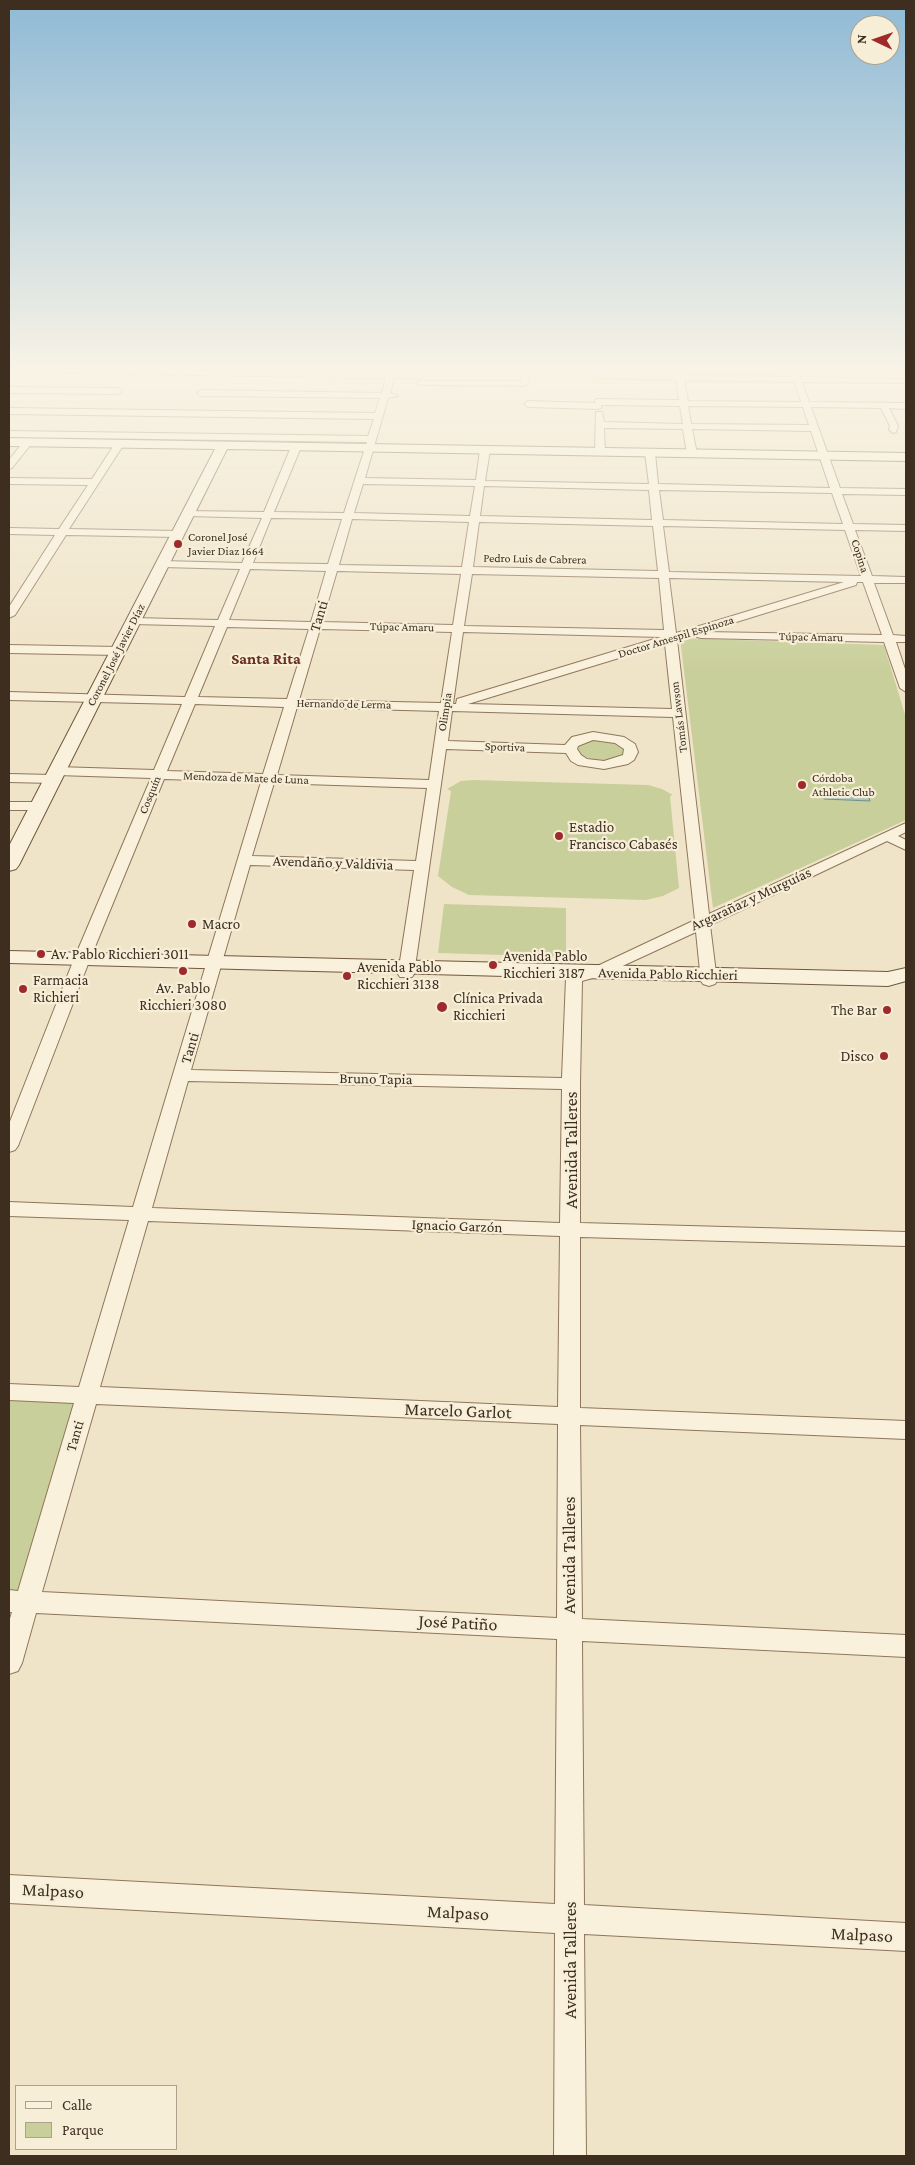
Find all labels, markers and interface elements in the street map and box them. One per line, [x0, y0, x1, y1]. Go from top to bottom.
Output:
north arrow [850, 15, 900, 65]
text: N [853, 34, 869, 44]
place label: Coronel José Javier Diaz 1664 [188, 530, 264, 558]
street label: Copina [848, 537, 872, 575]
marker: Coronel José Javier Diaz 1664 [172, 538, 184, 550]
street label: Pedro Luis de Cabrera [483, 551, 587, 567]
street label: Tanti [306, 598, 332, 634]
street label: Coronel José Javier Díaz [84, 601, 148, 709]
street label: Doctor Amespil Espinoza [616, 613, 736, 661]
street label: Túpac Amaru [370, 619, 434, 635]
street label: Túpac Amaru [779, 629, 843, 645]
district label: Santa Rita [231, 649, 301, 669]
street label: Tomás Lawson [667, 681, 691, 753]
street label: Olimpia [435, 692, 455, 732]
street label: Hernando de Lerma [296, 696, 392, 712]
street label: Sportiva [485, 739, 525, 755]
street label: Mendoza de Mate de Luna [183, 769, 309, 787]
place label: Córdoba Athletic Club [812, 771, 875, 799]
street label: Cosquín [136, 774, 164, 816]
marker: Córdoba Athletic Club [796, 779, 808, 791]
place label: Estadio Francisco Cabasés [569, 818, 678, 853]
marker: Estadio Francisco Cabasés [553, 830, 565, 842]
street label: Avendaño y Valdivia [272, 852, 394, 874]
street label: Argarañaz y Murguías [688, 863, 814, 935]
place label: Macro [202, 915, 240, 933]
marker: Macro [186, 918, 198, 930]
place label: Av. Pablo Ricchieri 3011 [51, 945, 189, 963]
place label: Avenida Pablo Ricchieri 3187 [503, 947, 588, 982]
marker: Av. Pablo Ricchieri 3011 [35, 948, 47, 960]
place label: Avenida Pablo Ricchieri 3138 [357, 958, 442, 993]
marker: Avenida Pablo Ricchieri 3187 [487, 959, 499, 971]
street label: Avenida Pablo Ricchieri [598, 964, 738, 984]
marker: Av. Pablo Ricchieri 3080 [177, 965, 189, 977]
marker: Avenida Pablo Ricchieri 3138 [341, 970, 353, 982]
place label: Farmacia Richieri [33, 971, 88, 1006]
place label: Av. Pablo Ricchieri 3080 [139, 979, 227, 1014]
marker: Farmacia Richieri [17, 983, 29, 995]
place label: Clínica Privada Ricchieri [453, 989, 543, 1024]
marker: Clínica Privada Ricchieri [435, 1000, 449, 1014]
place label: The Bar [831, 1001, 877, 1019]
marker: The Bar [881, 1004, 893, 1016]
street label: Tanti [177, 1030, 203, 1066]
place label: Disco [841, 1047, 874, 1065]
marker: Disco [878, 1050, 890, 1062]
street label: Bruno Tapia [339, 1069, 413, 1089]
street label: Avenida Talleres [560, 1091, 582, 1209]
street label: Ignacio Garzón [411, 1215, 503, 1237]
street label: Marcelo Garlot [404, 1398, 512, 1424]
street label: Tanti [62, 1418, 88, 1454]
street label: Avenida Talleres [558, 1496, 580, 1614]
street label: José Patiño [418, 1610, 498, 1636]
street label: Malpaso [22, 1879, 84, 1903]
street label: Malpaso [427, 1901, 489, 1925]
street label: Avenida Talleres [559, 1901, 581, 2019]
street label: Malpaso [831, 1923, 893, 1947]
legend [15, 2085, 178, 2150]
text: Calle [62, 2097, 92, 2113]
text: Parque [62, 2122, 103, 2138]

